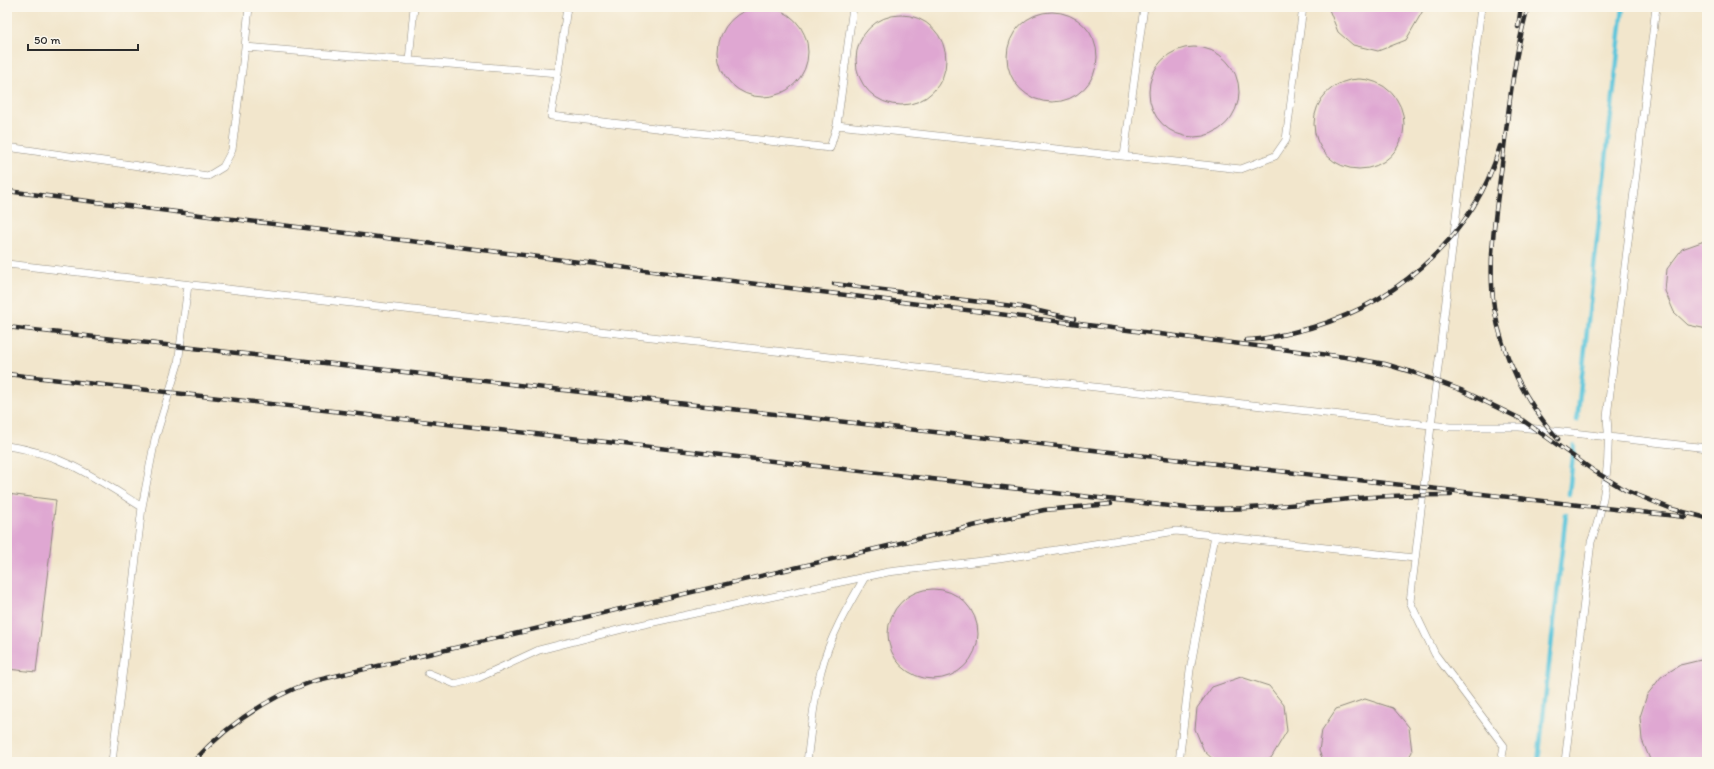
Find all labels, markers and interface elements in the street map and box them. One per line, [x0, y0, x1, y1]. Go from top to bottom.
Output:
scale bar [28, 26, 138, 52]
text: 50 m [34, 33, 60, 47]

